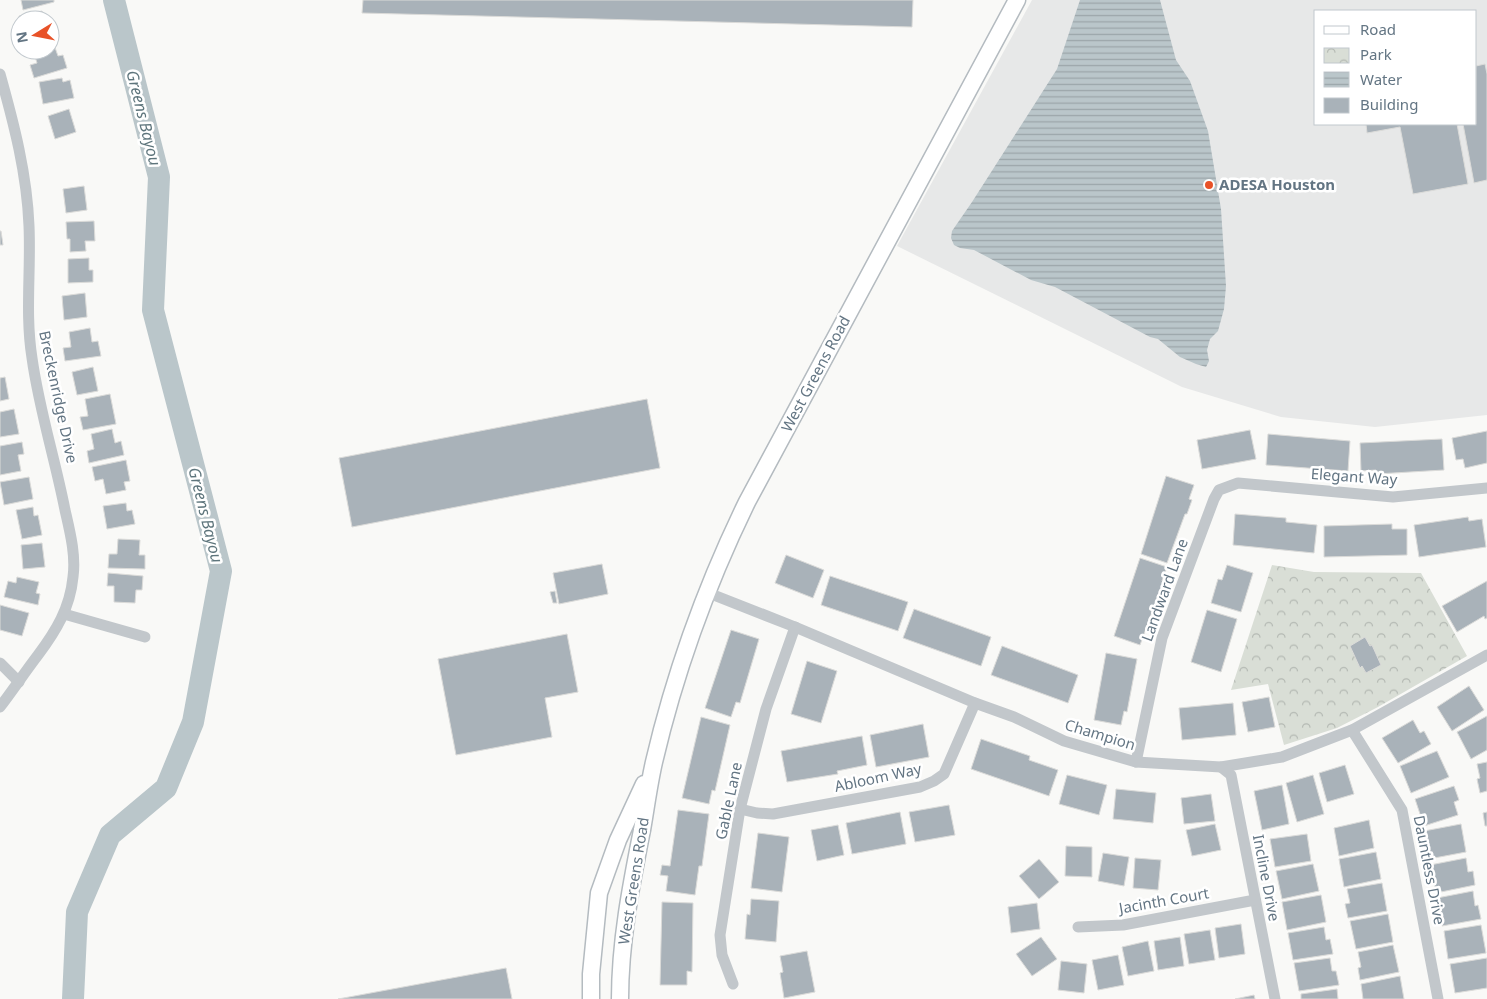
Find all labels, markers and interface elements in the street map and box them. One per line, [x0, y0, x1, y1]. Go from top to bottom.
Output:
north arrow [10, 10, 60, 60]
legend [1314, 10, 1477, 125]
text: Road [1360, 19, 1396, 39]
text: N [11, 30, 32, 45]
text: Park [1360, 44, 1392, 64]
water label: Greens Bayou [122, 68, 166, 168]
text: Water [1360, 69, 1402, 89]
text: Building [1360, 94, 1418, 114]
place label: ADESA Houston [1219, 174, 1335, 194]
marker: ADESA Houston [1203, 179, 1215, 191]
street label: West Greens Road [776, 312, 854, 435]
street label: Breckenridge Drive [35, 329, 83, 465]
street label: Elegant Way [1310, 463, 1398, 489]
water label: Greens Bayou [184, 465, 228, 565]
street label: Landward Lane [1136, 535, 1192, 644]
street label: Champion [1063, 714, 1138, 754]
street label: Abloom Way [832, 758, 923, 796]
street label: Gable Lane [710, 760, 746, 841]
street label: Dauntless Drive [1410, 813, 1450, 926]
street label: West Greens Road [613, 816, 653, 946]
street label: Incline Drive [1249, 833, 1285, 923]
street label: Jacinth Court [1115, 882, 1211, 918]

